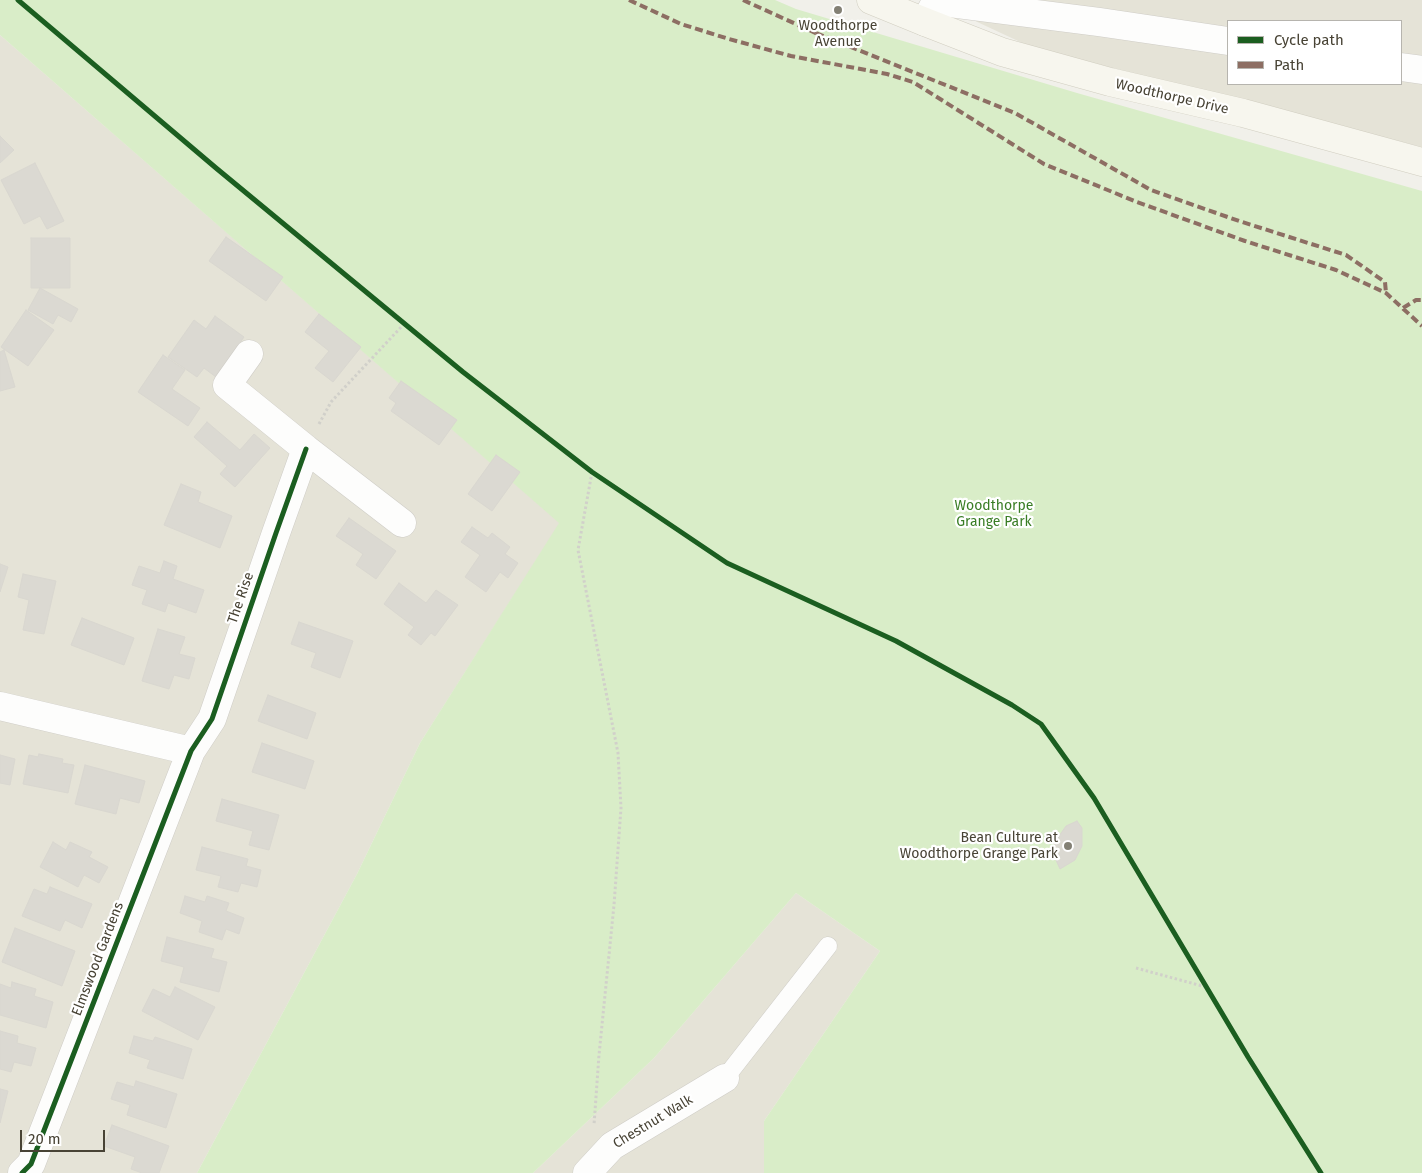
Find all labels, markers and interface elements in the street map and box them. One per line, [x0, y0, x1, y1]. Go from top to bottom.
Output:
marker: Woodthorpe Avenue [832, 4, 844, 16]
place label: Woodthorpe Avenue [799, 18, 877, 50]
legend [1227, 20, 1402, 85]
text: Cycle path [1274, 31, 1344, 49]
text: Path [1274, 56, 1304, 74]
street label: Woodthorpe Drive [1114, 76, 1230, 118]
park label: Woodthorpe Grange Park [955, 498, 1033, 530]
street label: The Rise [224, 570, 258, 626]
place label: Bean Culture at Woodthorpe Grange Park [900, 830, 1058, 862]
marker: Bean Culture at Woodthorpe Grange Park [1062, 840, 1074, 852]
street label: Elmswood Gardens [69, 900, 127, 1018]
street label: Chestnut Walk [610, 1092, 696, 1152]
scale bar [22, 1120, 108, 1152]
text: 20 m [28, 1130, 61, 1148]

